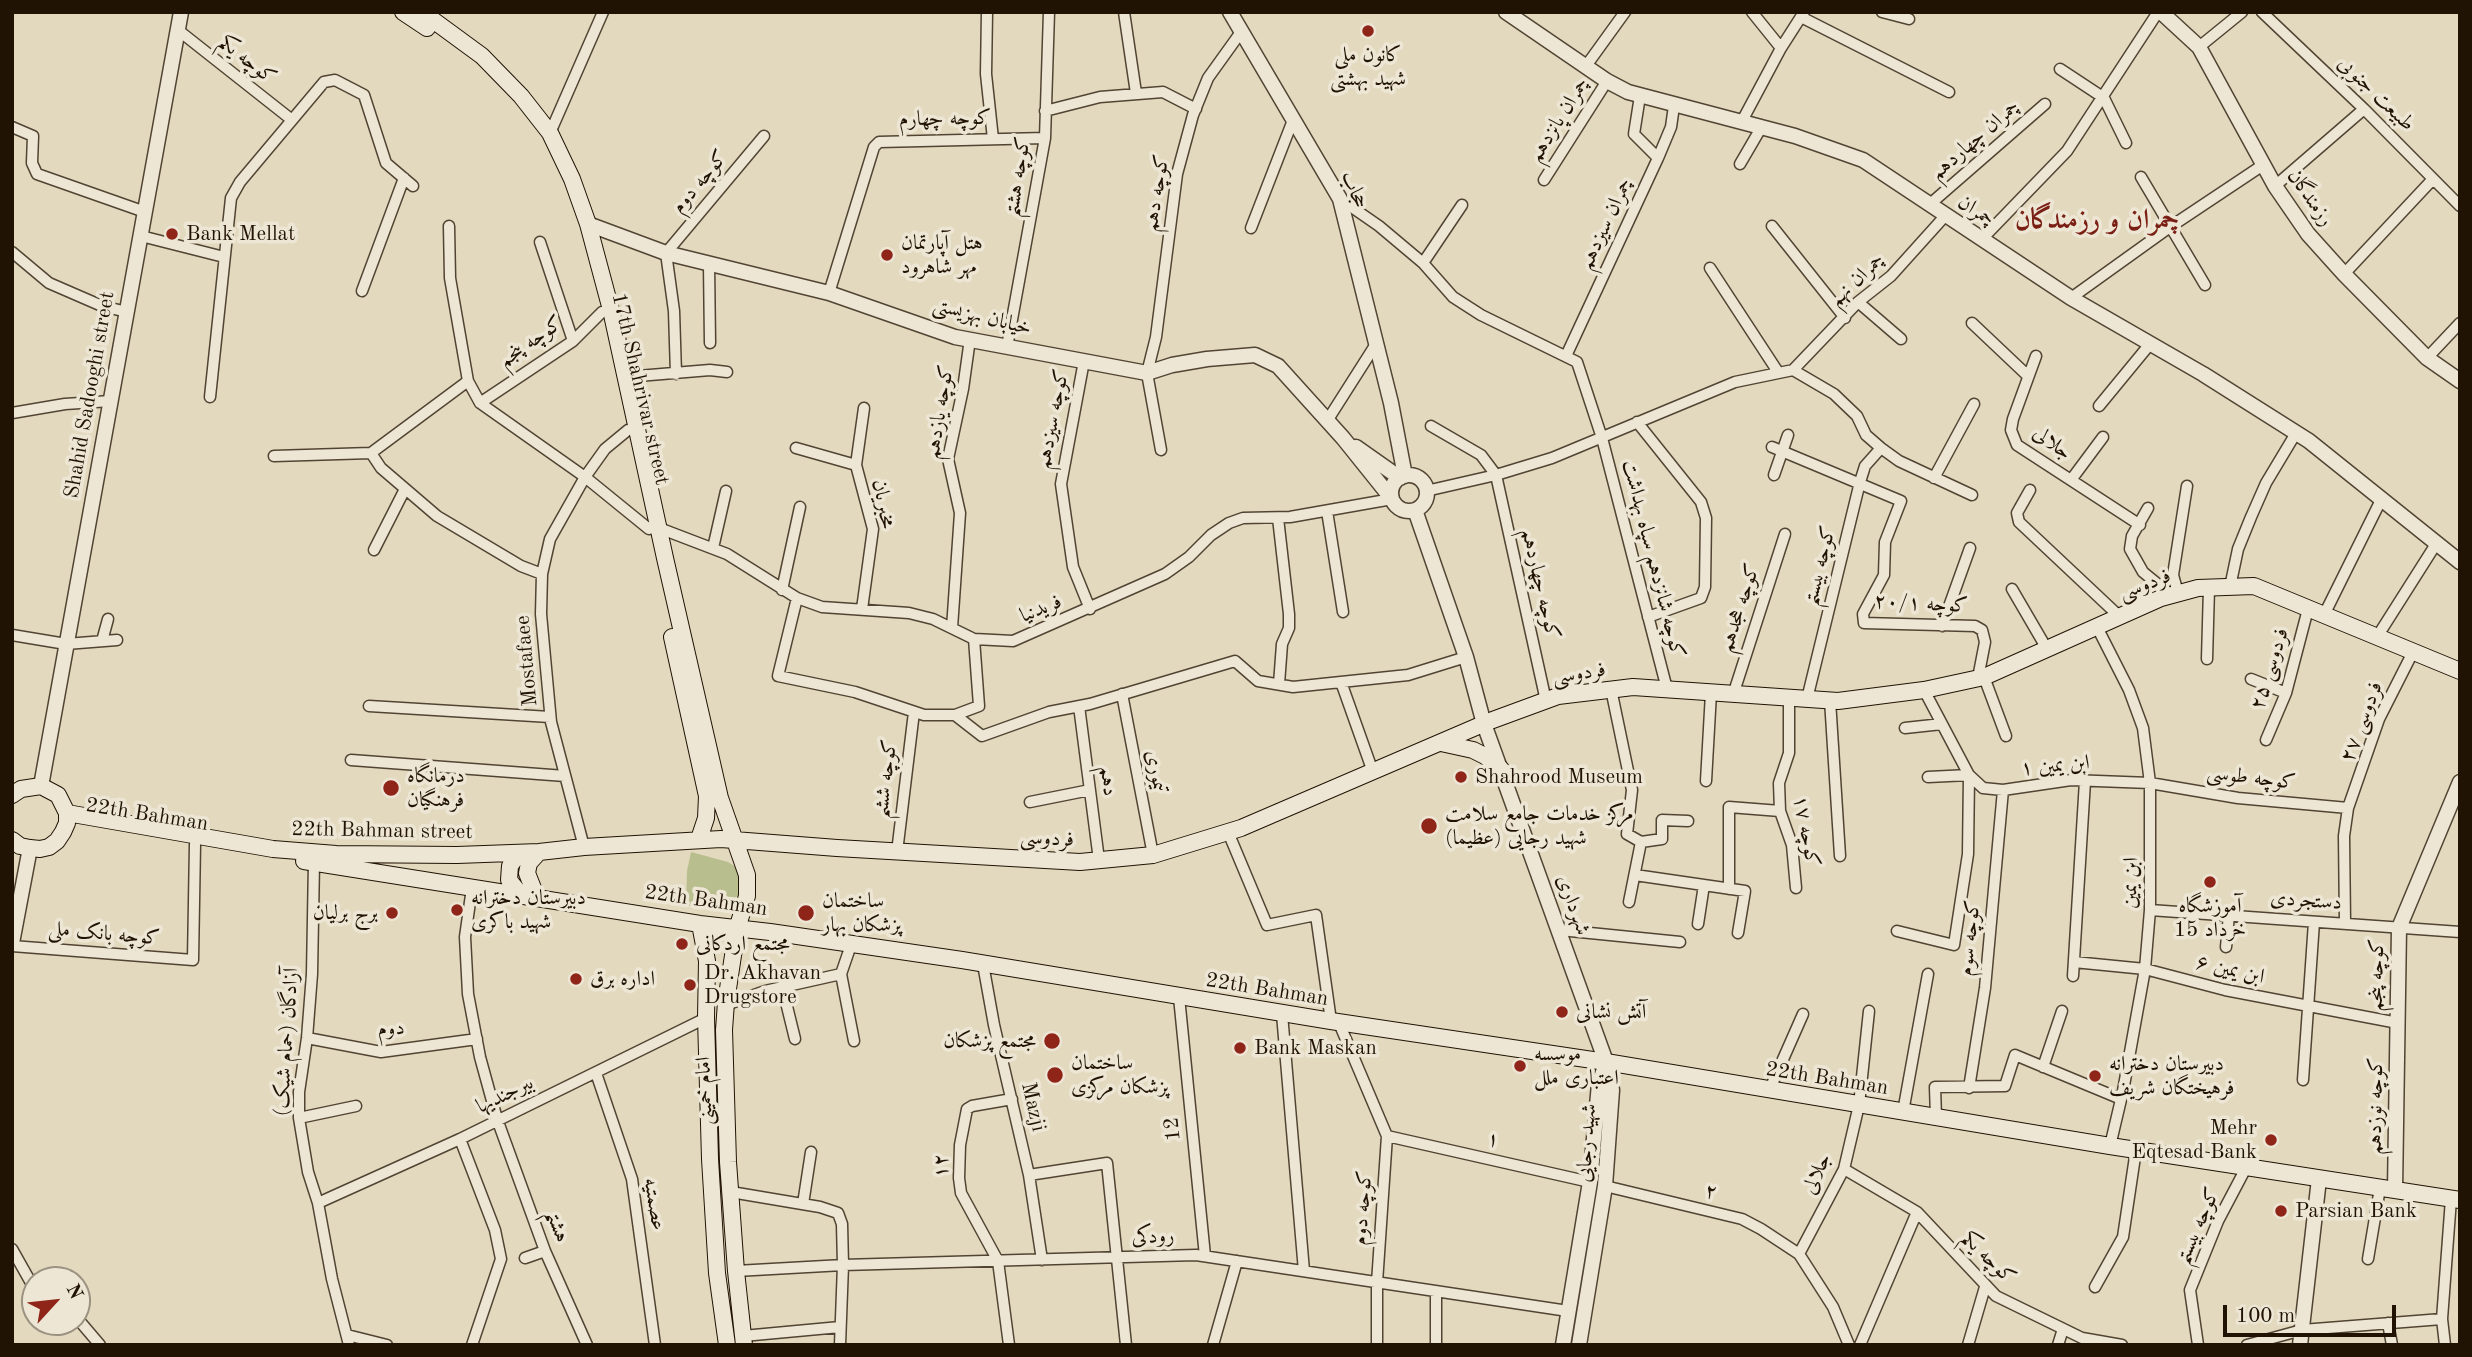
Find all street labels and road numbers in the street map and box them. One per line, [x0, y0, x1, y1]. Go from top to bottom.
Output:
street label: کوچه یکم [213, 30, 281, 90]
street label: طبیعت جنوبی [2332, 51, 2420, 137]
street label: چمران پانزدهم [1523, 73, 1595, 167]
street label: چمران چهاردهم [1925, 94, 2025, 186]
street label: کوچه چهارم [899, 106, 991, 132]
street label: کوچه هشتم [999, 135, 1037, 219]
street label: کوچه دوم [666, 145, 734, 219]
street label: کوچه دهم [1138, 153, 1176, 233]
street label: رزمندگان [2281, 165, 2339, 231]
street label: حجاب [1335, 167, 1373, 213]
street label: چمران سیزدهم [1574, 174, 1638, 274]
street label: چمران [1953, 190, 1999, 232]
street label: چمران نهم [1824, 248, 1890, 312]
street label: Shahid Sadooghi street [59, 289, 121, 501]
street label: 17th Shahrivar street [606, 290, 674, 488]
street label: خیابان بهزیستی [930, 293, 1034, 341]
street label: کوچه پنجم [494, 311, 568, 373]
street label: کوچه یازدهم [920, 363, 960, 461]
street label: کوچه سیزدهم [1031, 367, 1075, 471]
street label: جلالی [2027, 420, 2077, 466]
street label: کوچه شانزدهم سپاه بهداشت [1616, 457, 1690, 661]
street label: مخبریان [866, 477, 900, 531]
street label: کوچه بیستم [1798, 523, 1842, 609]
street label: کوچه چهاردهم [1515, 526, 1565, 642]
street label: کوچه هجدهم [1714, 561, 1766, 655]
street label: فردوسی [2115, 564, 2175, 606]
street label: فریدنیا [1016, 589, 1066, 629]
street label: کوچه ۲۰/۱ [1873, 589, 1969, 619]
street label: Mostafaee [510, 614, 544, 708]
street label: فردوسی ۲۵ [2245, 625, 2295, 713]
street label: فردوسی [1550, 657, 1608, 691]
street label: فردوسی ۲۷ [2335, 678, 2389, 766]
street label: کوچه ششم [869, 738, 903, 820]
street label: تیموری [1140, 748, 1172, 794]
street label: ابن یمین ۱ [2019, 750, 2091, 782]
street label: کوچه طوسی [2205, 760, 2297, 796]
street label: دهم [1094, 765, 1122, 797]
street label: 22th Bahman [84, 793, 210, 837]
street label: ۱۷ کوچه [1787, 793, 1825, 869]
street label: 22th Bahman street [291, 817, 473, 845]
street label: فردوسی [1019, 825, 1075, 853]
street label: ابن یمین [2118, 857, 2144, 909]
street label: شهرداری [1550, 871, 1596, 939]
street label: 22th Bahman [643, 880, 769, 922]
street label: دستجردی [2269, 886, 2343, 916]
street label: کوچه سوم [1953, 899, 1987, 977]
street label: کوچه بانک ملی [47, 917, 161, 951]
street label: کوچه پنجم [2364, 938, 2390, 1012]
street label: ابن یمین ۶ [2193, 950, 2267, 990]
street label: آزادگان (حمام شیک) [269, 967, 305, 1117]
street label: 22th Bahman [1204, 968, 1330, 1012]
street label: دوم [377, 1016, 405, 1042]
street label: امام خمینی [691, 1056, 719, 1126]
street label: 22th Bahman [1764, 1057, 1890, 1101]
street label: کوچه نوزدهم [2363, 1057, 2389, 1155]
street label: بیرجندیها [472, 1070, 538, 1120]
street label: Mazji [1015, 1080, 1051, 1134]
street label: شهید رجایی [1572, 1103, 1602, 1183]
street label: 12 [1159, 1116, 1187, 1142]
street label: ۱ [1484, 1126, 1502, 1154]
street label: جلالی [1797, 1150, 1837, 1198]
street label: ۱۲ [928, 1154, 954, 1178]
street label: کوچه دوم [1348, 1170, 1378, 1246]
street label: عصمتیه [637, 1176, 671, 1232]
street label: ۲ [1702, 1178, 1720, 1206]
street label: کوچه بیستم [2170, 1184, 2226, 1268]
street label: هشتم [539, 1206, 575, 1246]
street label: رودکی [1131, 1224, 1175, 1250]
street label: کوچه یکم [1955, 1226, 2021, 1290]

